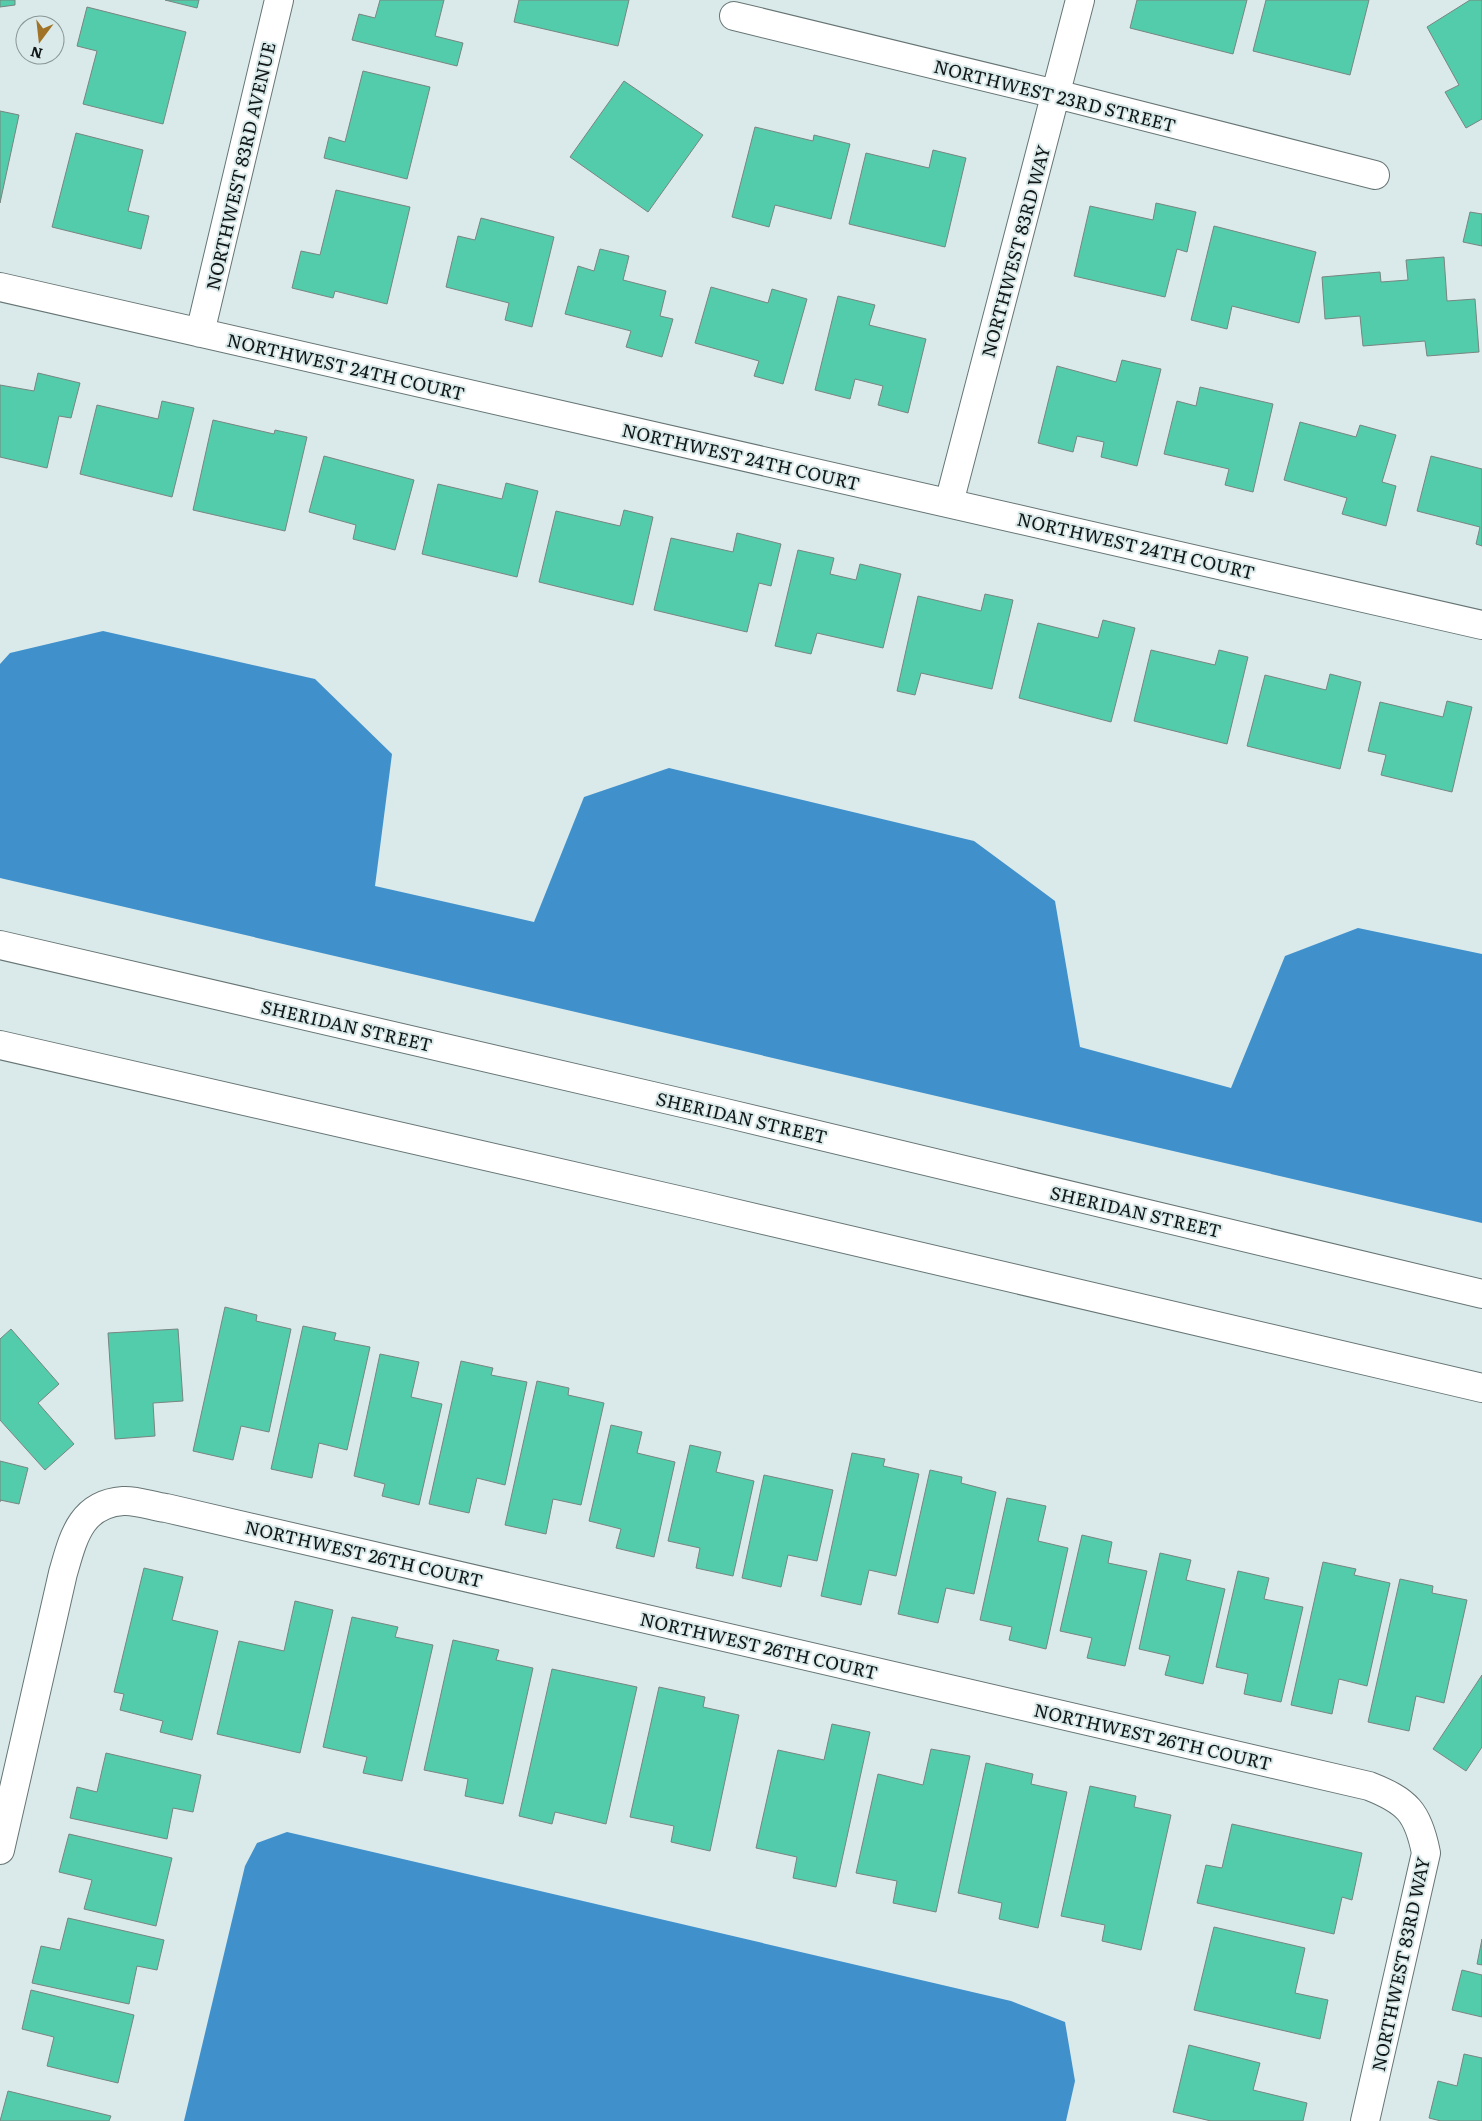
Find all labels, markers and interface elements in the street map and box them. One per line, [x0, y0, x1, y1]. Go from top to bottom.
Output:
north arrow [15, 15, 65, 65]
street label: NORTHWEST 83RD AVENUE [198, 39, 282, 293]
text: N [28, 42, 45, 65]
street label: NORTHWEST 23RD STREET [931, 52, 1179, 138]
street label: NORTHWEST 83RD WAY [974, 142, 1056, 360]
street label: NORTHWEST 24TH COURT [224, 325, 468, 407]
street label: NORTHWEST 24TH COURT [619, 415, 863, 497]
street label: NORTHWEST 24TH COURT [1014, 504, 1258, 586]
street label: SHERIDAN STREET [259, 992, 435, 1058]
street label: SHERIDAN STREET [654, 1084, 830, 1150]
street label: SHERIDAN STREET [1048, 1178, 1224, 1244]
street label: NORTHWEST 26TH COURT [242, 1512, 486, 1594]
street label: NORTHWEST 26TH COURT [637, 1604, 881, 1686]
street label: NORTHWEST 26TH COURT [1031, 1695, 1275, 1777]
street label: NORTHWEST 83RD WAY [1364, 1854, 1436, 2074]

